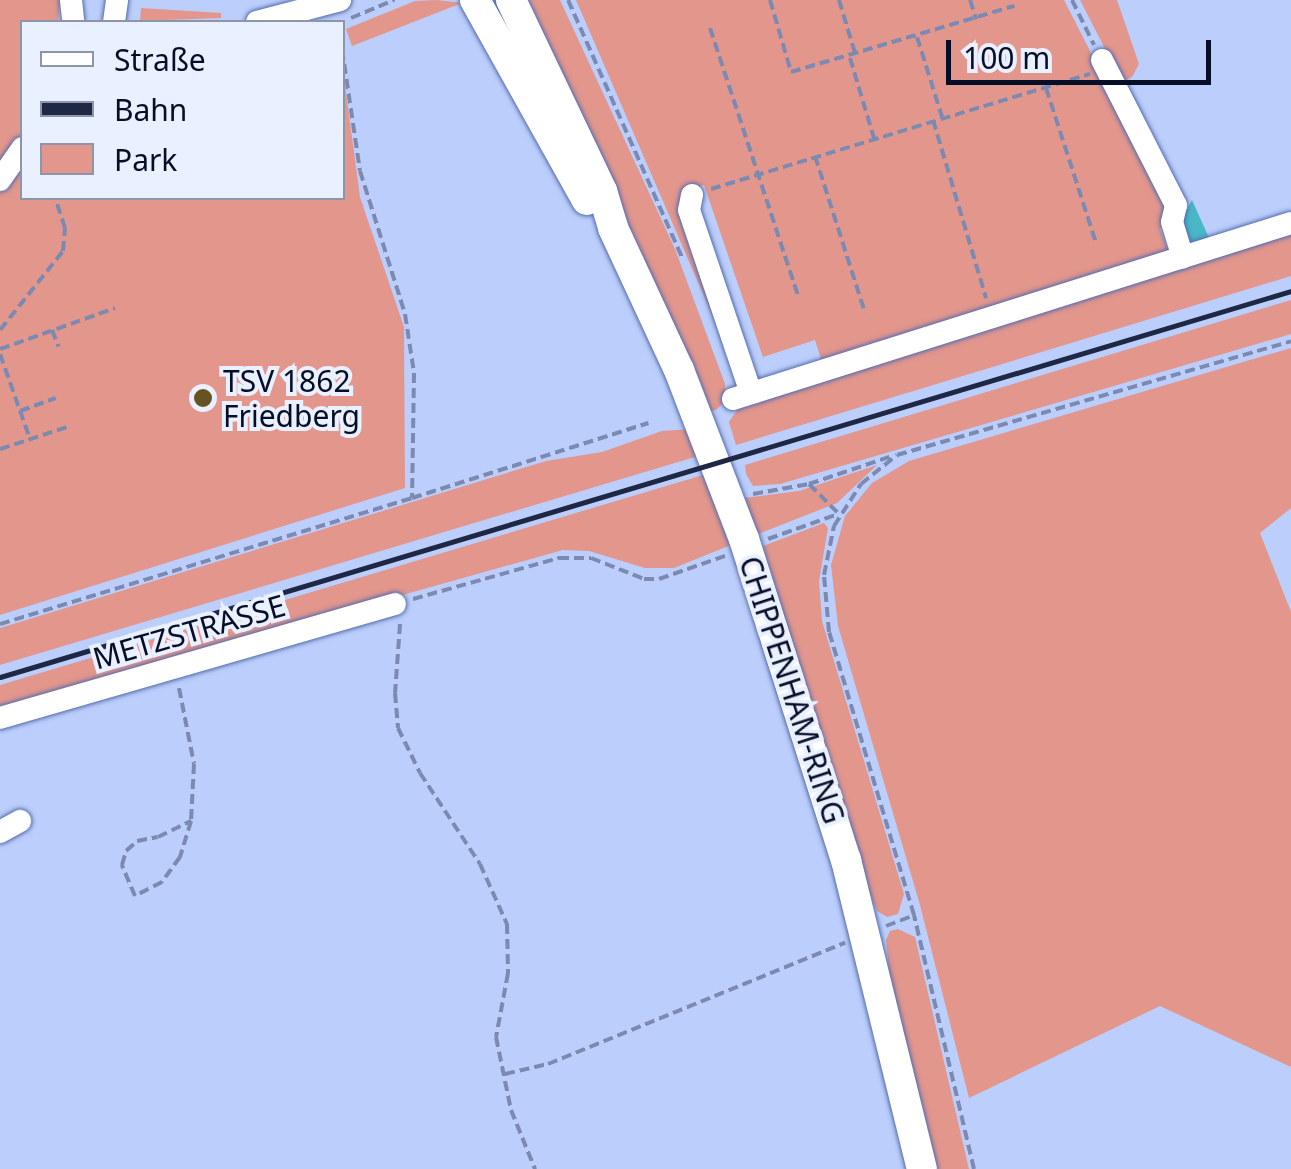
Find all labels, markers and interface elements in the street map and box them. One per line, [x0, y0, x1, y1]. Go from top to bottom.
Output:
legend [20, 20, 345, 200]
scale bar [951, 20, 1216, 82]
text: 100 m [963, 37, 1050, 78]
text: Straße [114, 39, 206, 80]
text: Bahn [114, 89, 187, 130]
text: Park [114, 139, 177, 180]
place label: TSV 1862 Friedberg [223, 363, 360, 434]
marker: TSV 1862 Friedberg [192, 387, 214, 409]
street label: CHIPPENHAM-RING [732, 552, 852, 828]
street label: METZSTRASSE [89, 587, 289, 677]

